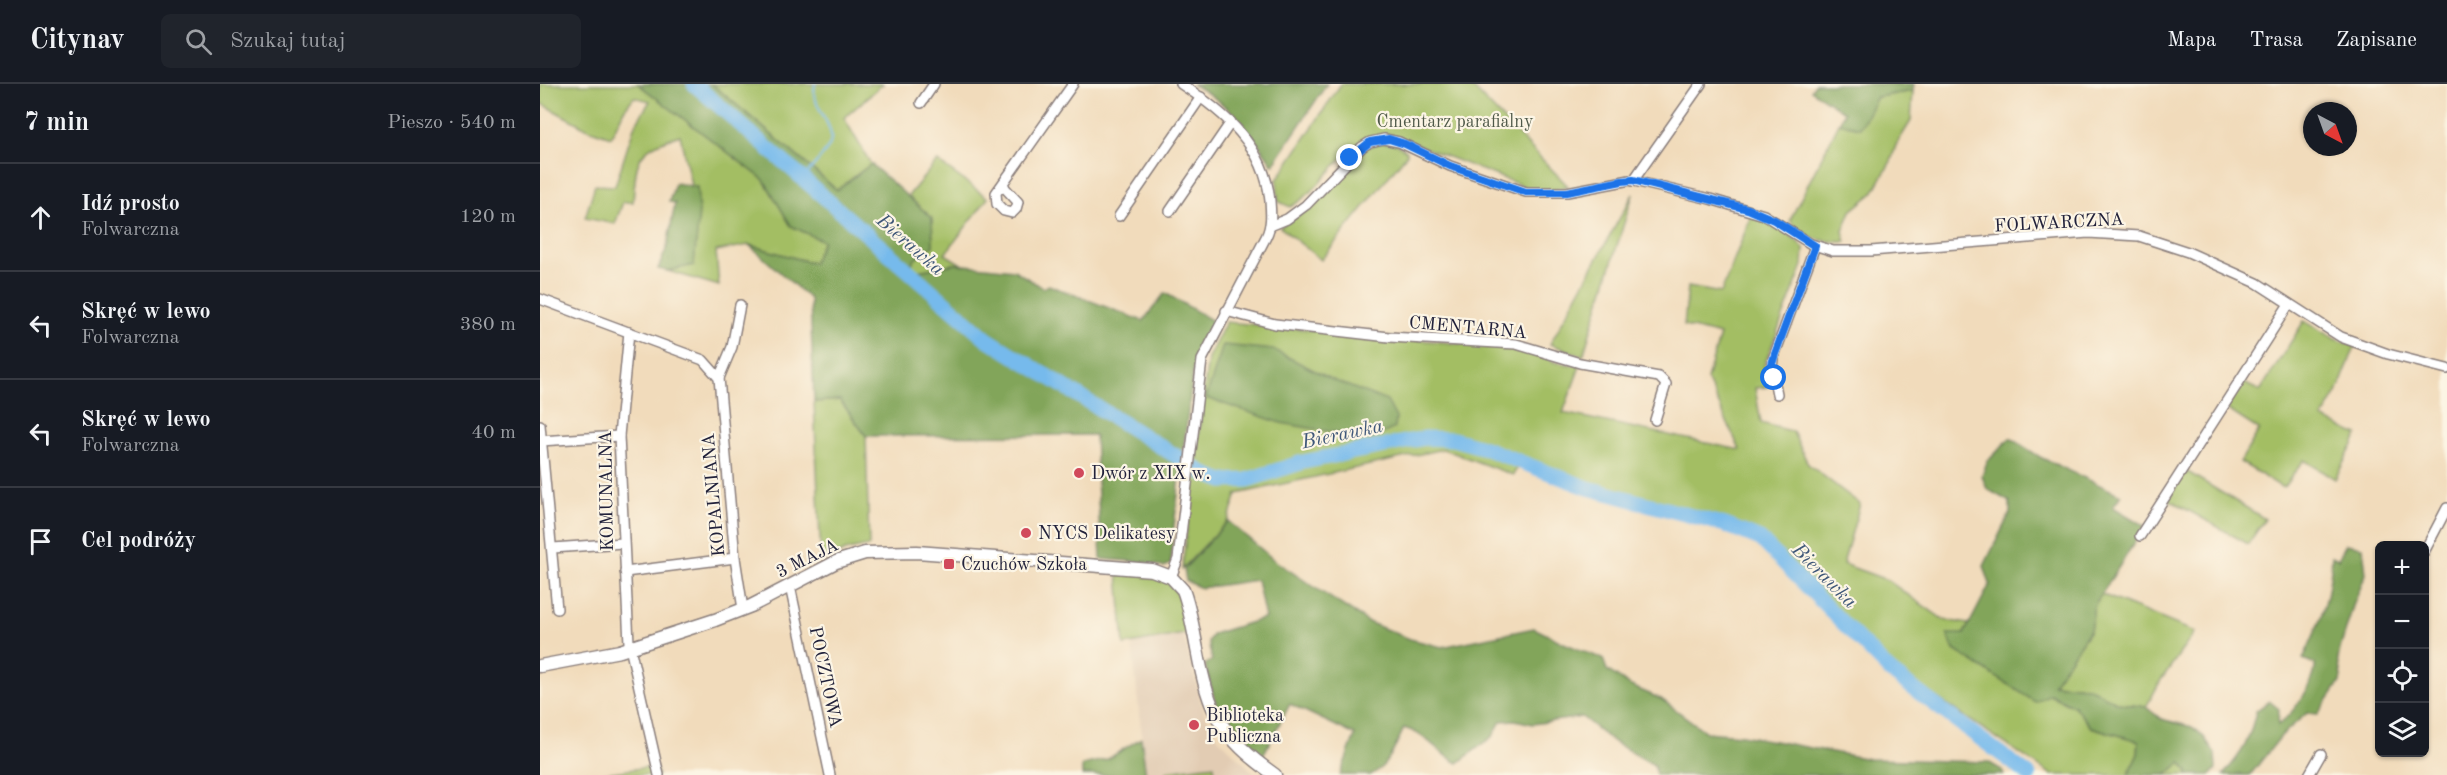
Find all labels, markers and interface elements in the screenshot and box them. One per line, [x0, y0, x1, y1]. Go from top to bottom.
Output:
search box [161, 14, 581, 68]
icon: search [182, 25, 215, 58]
text: Citynav [30, 27, 125, 55]
text: Szukaj tutaj [230, 30, 346, 52]
text: Mapa [2167, 30, 2216, 51]
text: Trasa [2249, 30, 2303, 51]
text: Zapisane [2336, 30, 2417, 51]
north arrow [2303, 102, 2357, 156]
text: 7 min [24, 110, 89, 136]
text: Pieszo · 540 m [387, 113, 516, 133]
park label: Cmentarz parafialny [1377, 113, 1534, 131]
route end [1336, 144, 1362, 170]
text: Idź prosto [81, 193, 180, 215]
icon: ahead [24, 201, 57, 234]
text: 120 m [460, 207, 516, 227]
water label: Bierawka [871, 210, 948, 280]
street label: FOLWARCZNA [1994, 211, 2125, 235]
text: Folwarczna [81, 220, 180, 240]
text: Skręć w lewo [81, 301, 211, 323]
icon: left [24, 309, 57, 342]
street label: CMENTARNA [1408, 314, 1528, 342]
text: 380 m [460, 315, 516, 335]
text: Folwarczna [81, 328, 180, 348]
route start [1760, 364, 1786, 390]
text: Skręć w lewo [81, 409, 211, 431]
icon: left [24, 417, 57, 450]
water label: Bierawka [1299, 417, 1385, 454]
text: 40 m [471, 423, 516, 443]
street label: KOMUNALNA [597, 430, 617, 552]
street label: KOPALNIANA [700, 432, 728, 557]
text: Folwarczna [81, 436, 180, 456]
place label: Dwór z XIX w. [1091, 465, 1211, 483]
marker: Dwór z XIX w. [1072, 466, 1086, 480]
icon: arrive [24, 525, 57, 558]
place label: NYCS Delikatesy [1038, 525, 1176, 543]
marker: NYCS Delikatesy [1019, 526, 1033, 540]
text: Cel podróży [81, 530, 196, 552]
street label: 3 MAJA [774, 536, 842, 582]
water label: Bierawka [1787, 539, 1860, 613]
map controls [2375, 541, 2429, 757]
button: + [2375, 541, 2429, 595]
place label: Czuchów Szkoła [961, 556, 1087, 574]
marker: Czuchów Szkoła [942, 557, 956, 571]
button: − [2375, 595, 2429, 649]
street label: POCZTOWA [806, 625, 845, 730]
button: locate [2375, 649, 2429, 703]
button: layers [2375, 703, 2429, 757]
place label: Biblioteka Publiczna [1206, 707, 1284, 746]
marker: Biblioteka Publiczna [1187, 718, 1201, 732]

